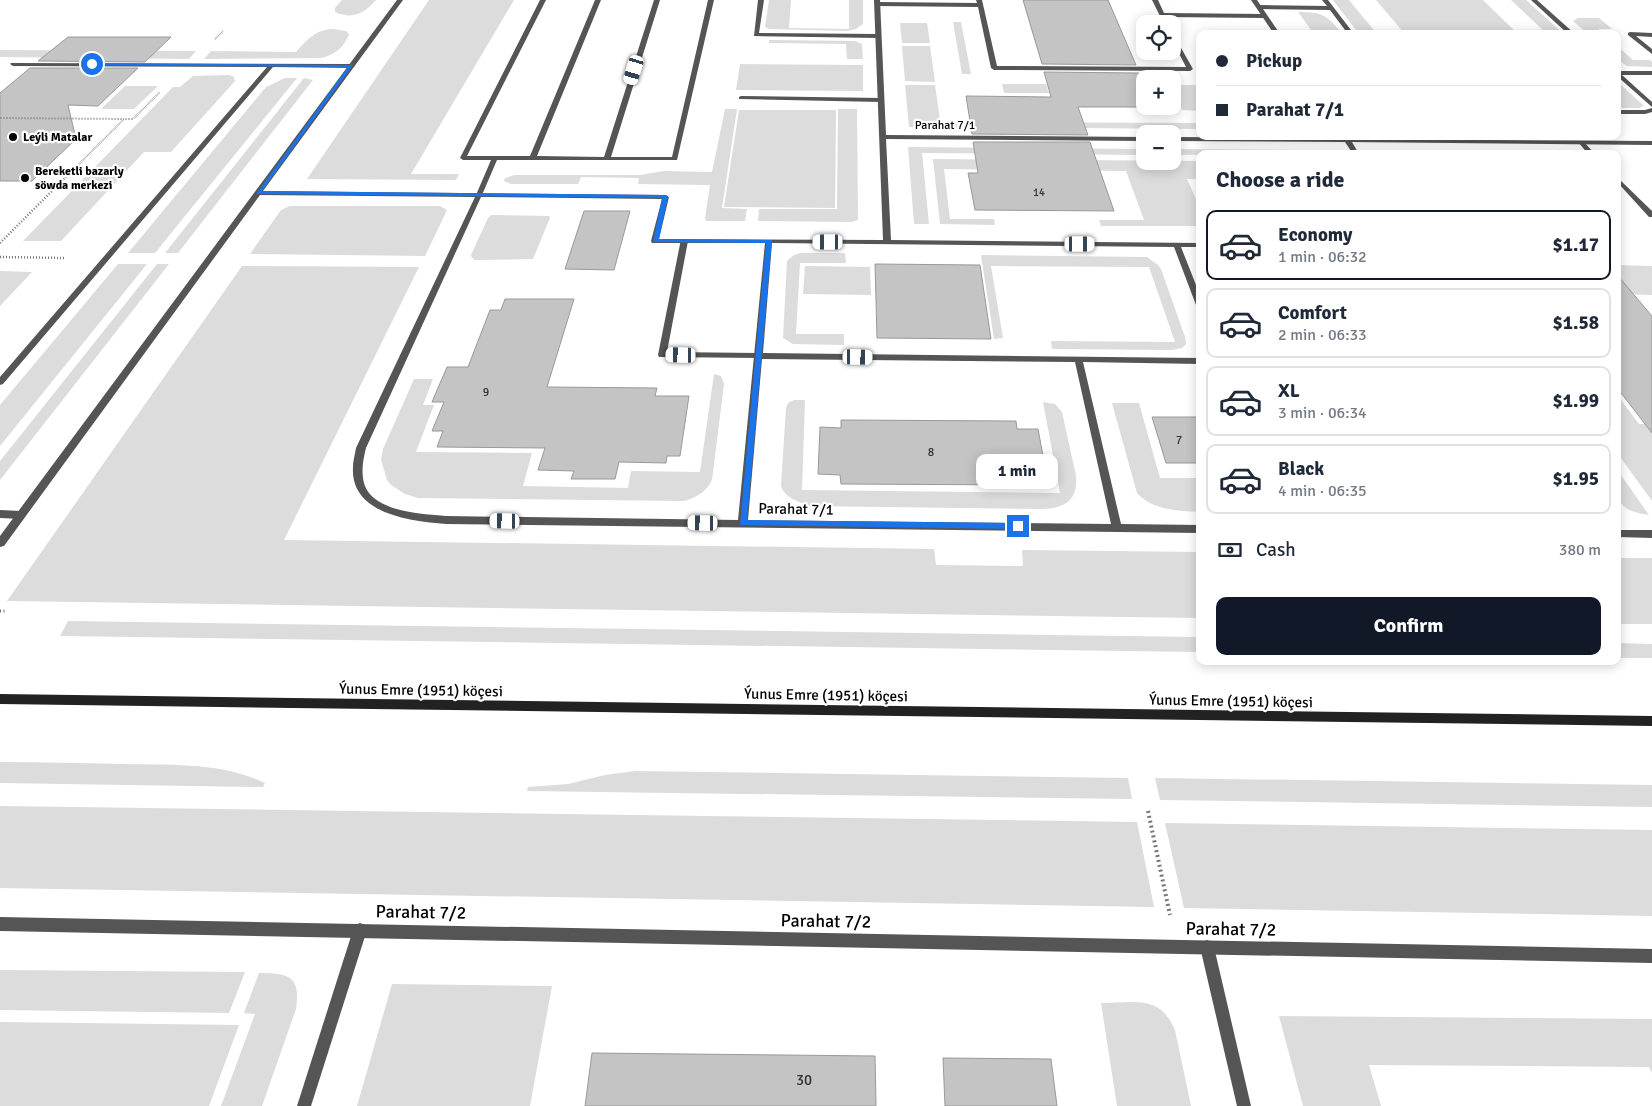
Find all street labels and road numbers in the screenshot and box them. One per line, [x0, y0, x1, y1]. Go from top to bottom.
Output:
street label: Parahat 7/1 [915, 118, 975, 133]
street label: Parahat 7/1 [758, 499, 834, 519]
street label: Ýunus Emre (1951) köçesi [339, 679, 503, 700]
street label: Ýunus Emre (1951) köçesi [744, 684, 908, 705]
street label: Ýunus Emre (1951) köçesi [1149, 690, 1313, 711]
street label: Parahat 7/2 [376, 900, 466, 924]
street label: Parahat 7/2 [781, 909, 871, 933]
street label: Parahat 7/2 [1186, 917, 1276, 941]

